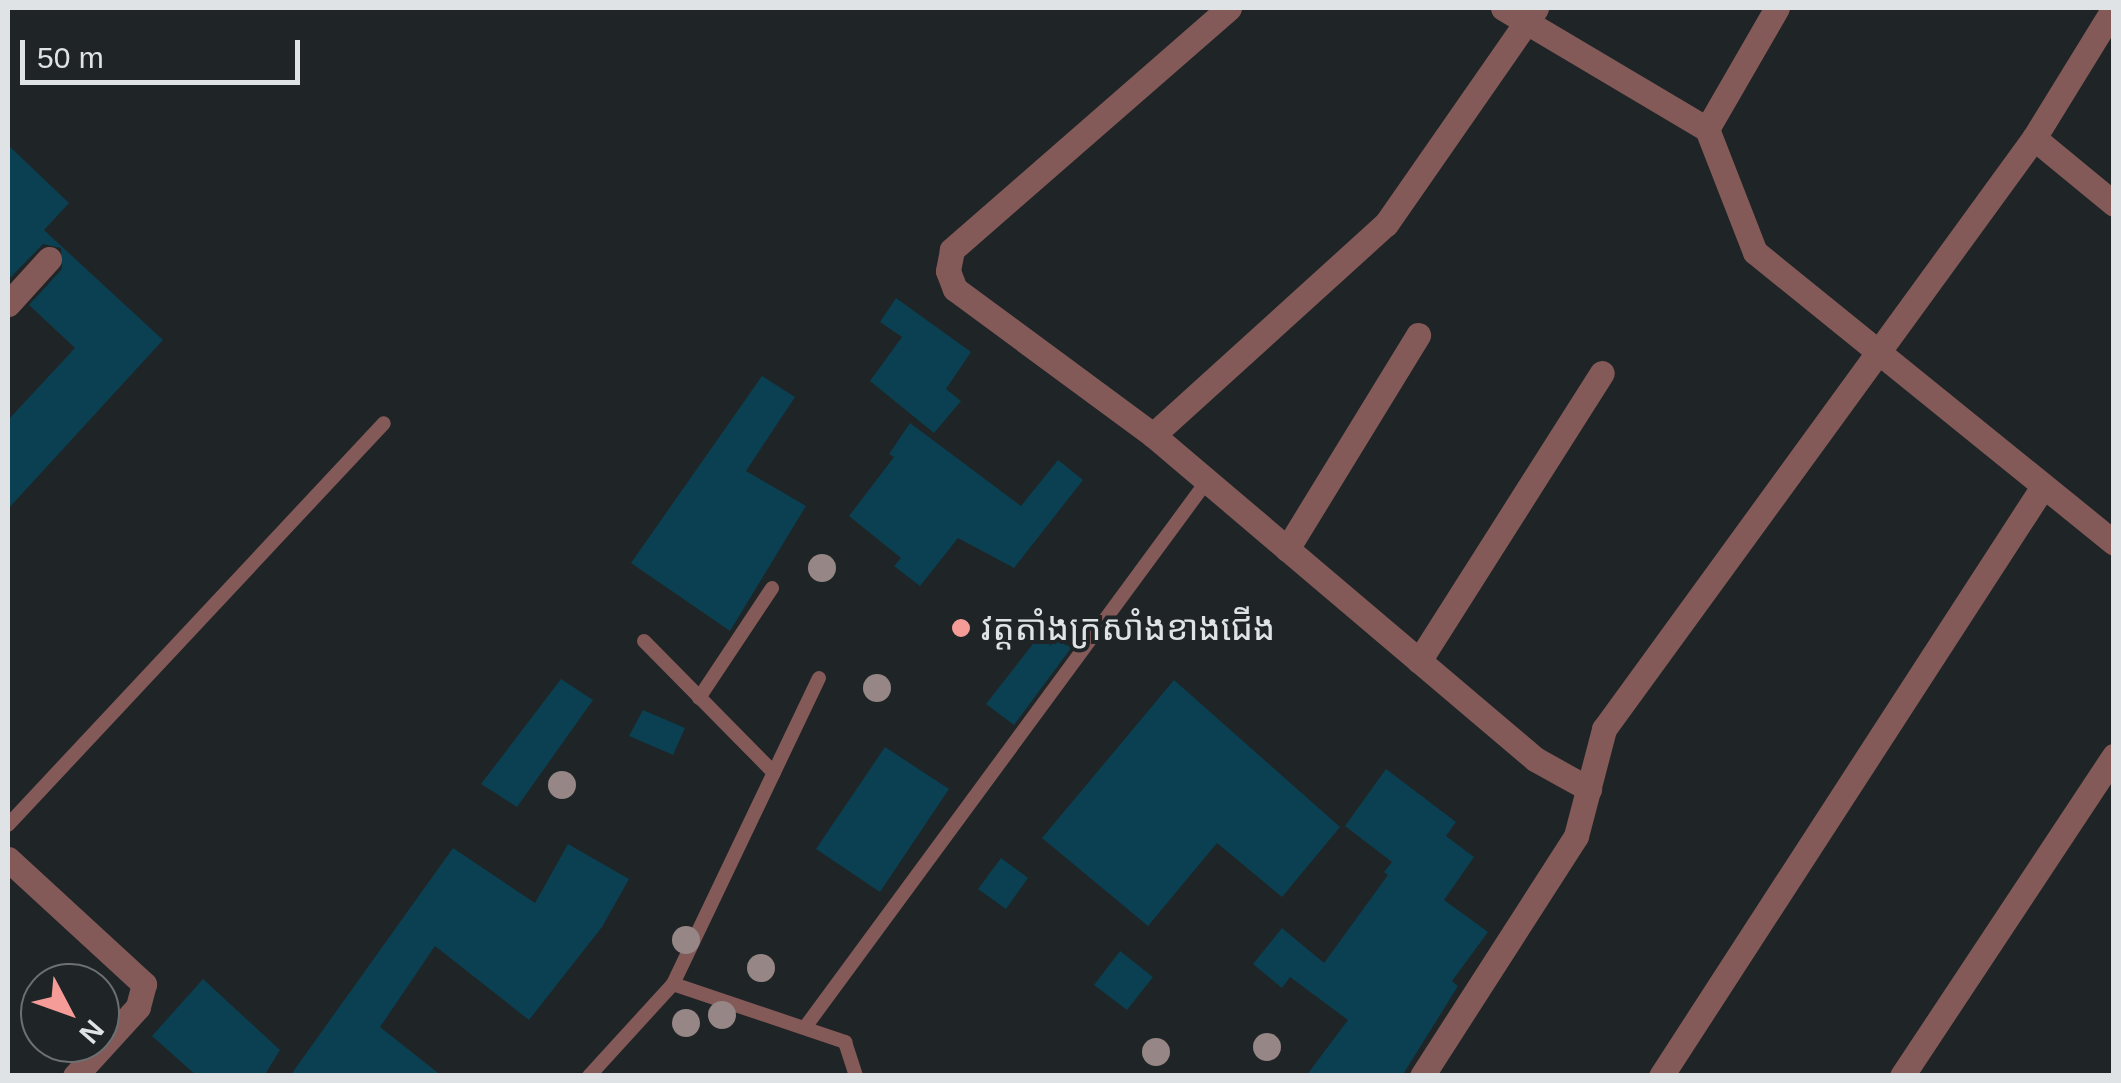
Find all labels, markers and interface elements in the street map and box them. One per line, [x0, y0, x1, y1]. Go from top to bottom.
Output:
scale bar [25, 20, 305, 82]
text: 50 m [37, 41, 104, 74]
place label: វត្តតាំងក្រសាំងខាងជើង [981, 607, 1275, 649]
marker: វត្តតាំងក្រសាំងខាងជើង [950, 617, 972, 639]
north arrow [20, 963, 120, 1063]
text: N [73, 1014, 110, 1049]

